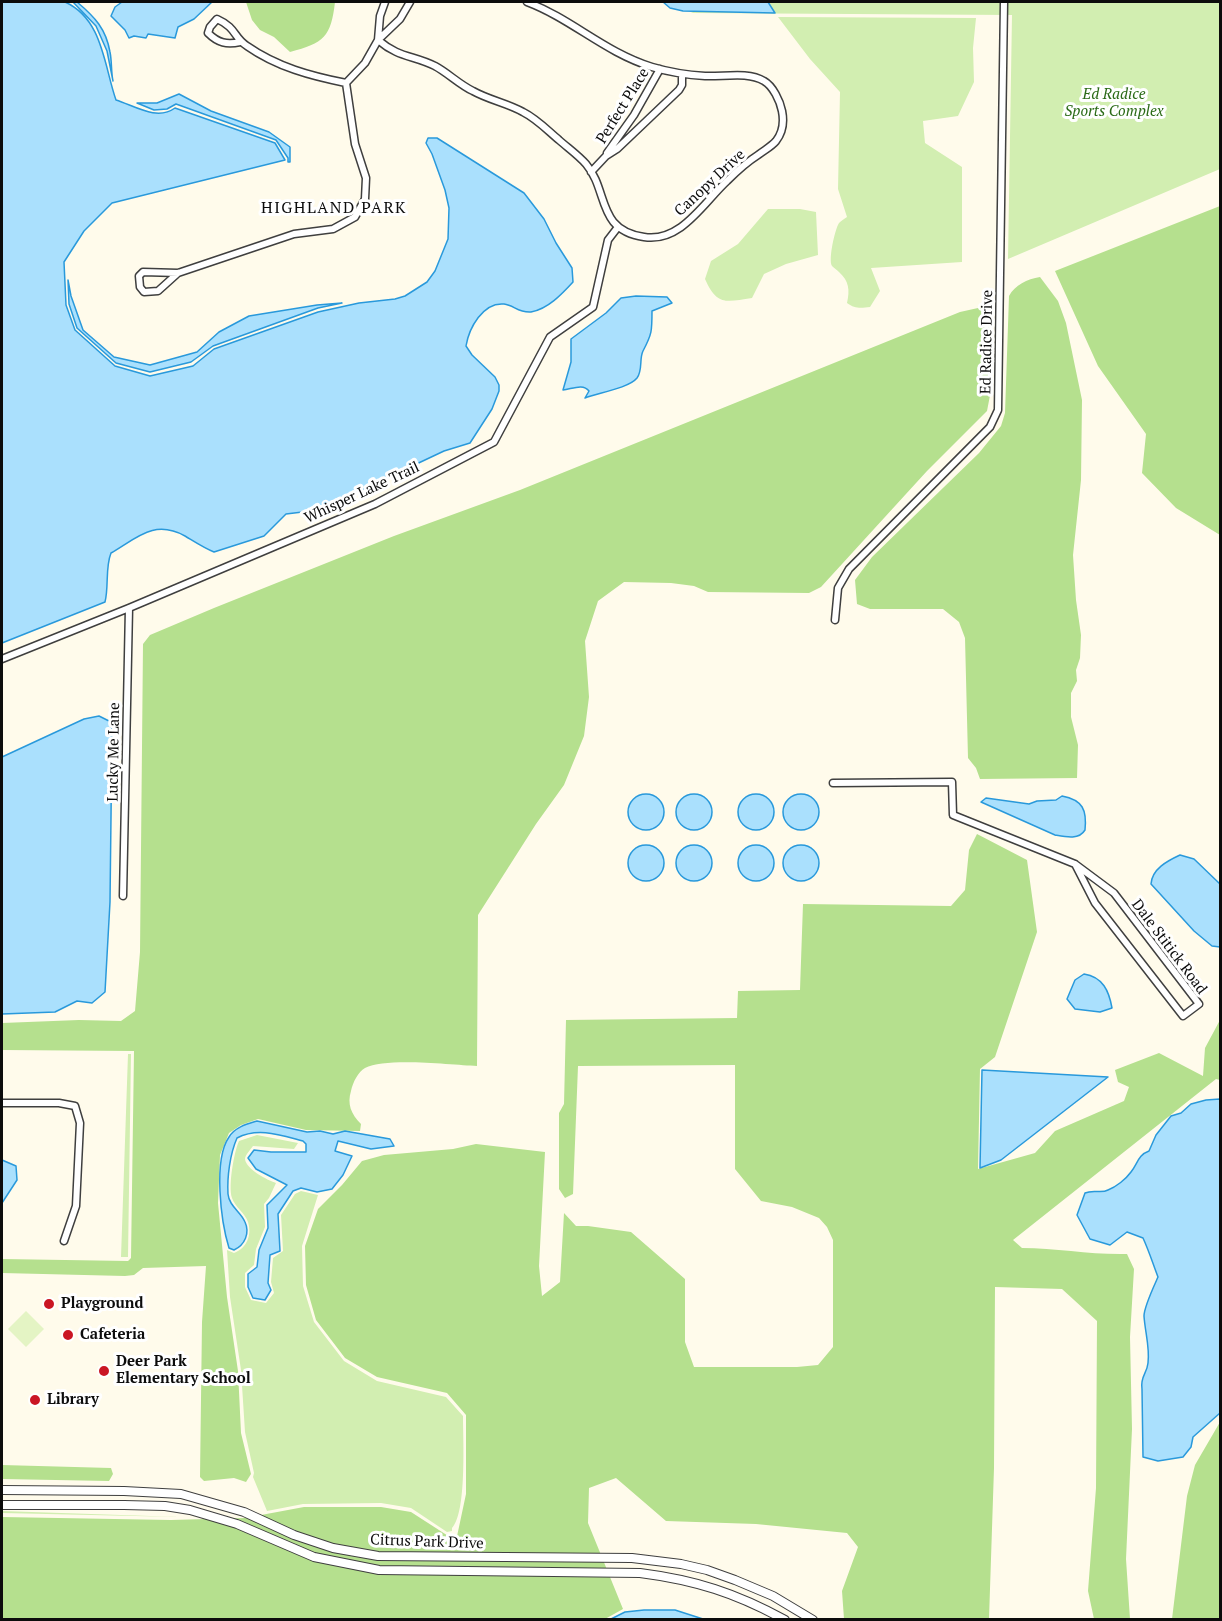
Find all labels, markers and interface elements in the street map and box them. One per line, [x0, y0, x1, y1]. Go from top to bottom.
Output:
street label: Perfect Place [593, 65, 653, 147]
park label: Ed Radice Sports Complex [1064, 86, 1164, 121]
street label: Canopy Drive [671, 146, 749, 220]
district label: HIGHLAND PARK [261, 198, 407, 218]
street label: Ed Radice Drive [977, 290, 997, 394]
street label: Whisper Lake Trail [302, 458, 422, 528]
street label: Lucky Me Lane [104, 702, 124, 802]
street label: Dale Stitick Road [1128, 896, 1210, 998]
place label: Playground [61, 1295, 143, 1313]
marker: Playground [42, 1297, 56, 1311]
place label: Cafeteria [80, 1326, 145, 1344]
marker: Cafeteria [61, 1328, 75, 1342]
place label: Deer Park Elementary School [116, 1353, 251, 1388]
marker: Deer Park Elementary School [97, 1364, 111, 1378]
place label: Library [47, 1391, 99, 1409]
marker: Library [28, 1393, 42, 1407]
street label: Citrus Park Drive [370, 1531, 484, 1553]

